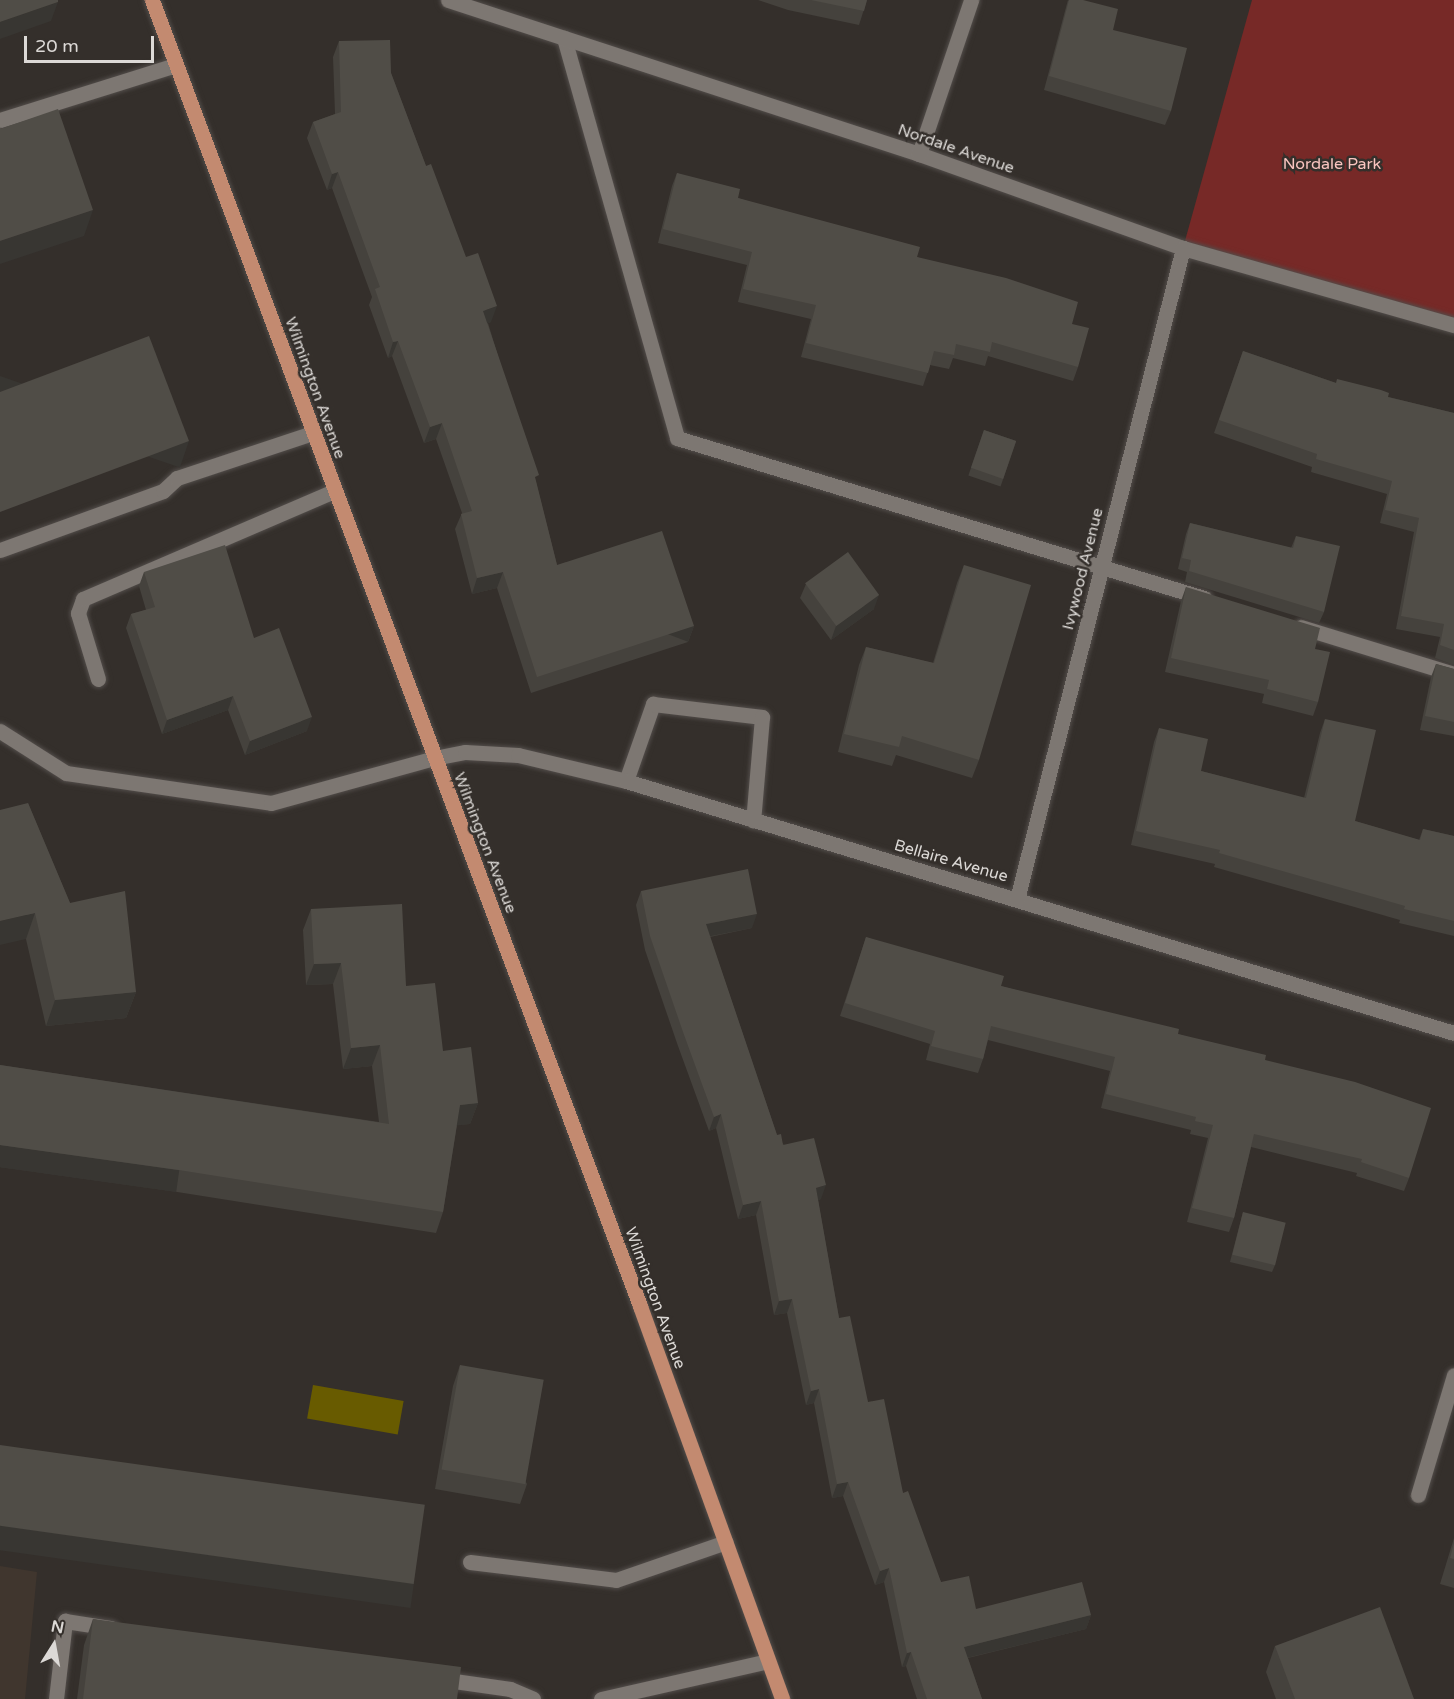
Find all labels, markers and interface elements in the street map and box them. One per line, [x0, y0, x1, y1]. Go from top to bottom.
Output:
scale bar [27, 24, 158, 62]
text: 20 m [35, 35, 79, 57]
street label: Nordale Avenue [895, 120, 1017, 178]
park label: Nordale Park [1283, 154, 1381, 174]
street label: Wilmington Avenue [280, 315, 350, 461]
street label: Ivywood Avenue [1059, 506, 1107, 632]
street label: Wilmington Avenue [449, 770, 521, 916]
street label: Bellaire Avenue [892, 836, 1010, 886]
street label: Wilmington Avenue [620, 1225, 690, 1371]
north arrow [24, 1615, 84, 1675]
text: N [49, 1616, 66, 1638]

